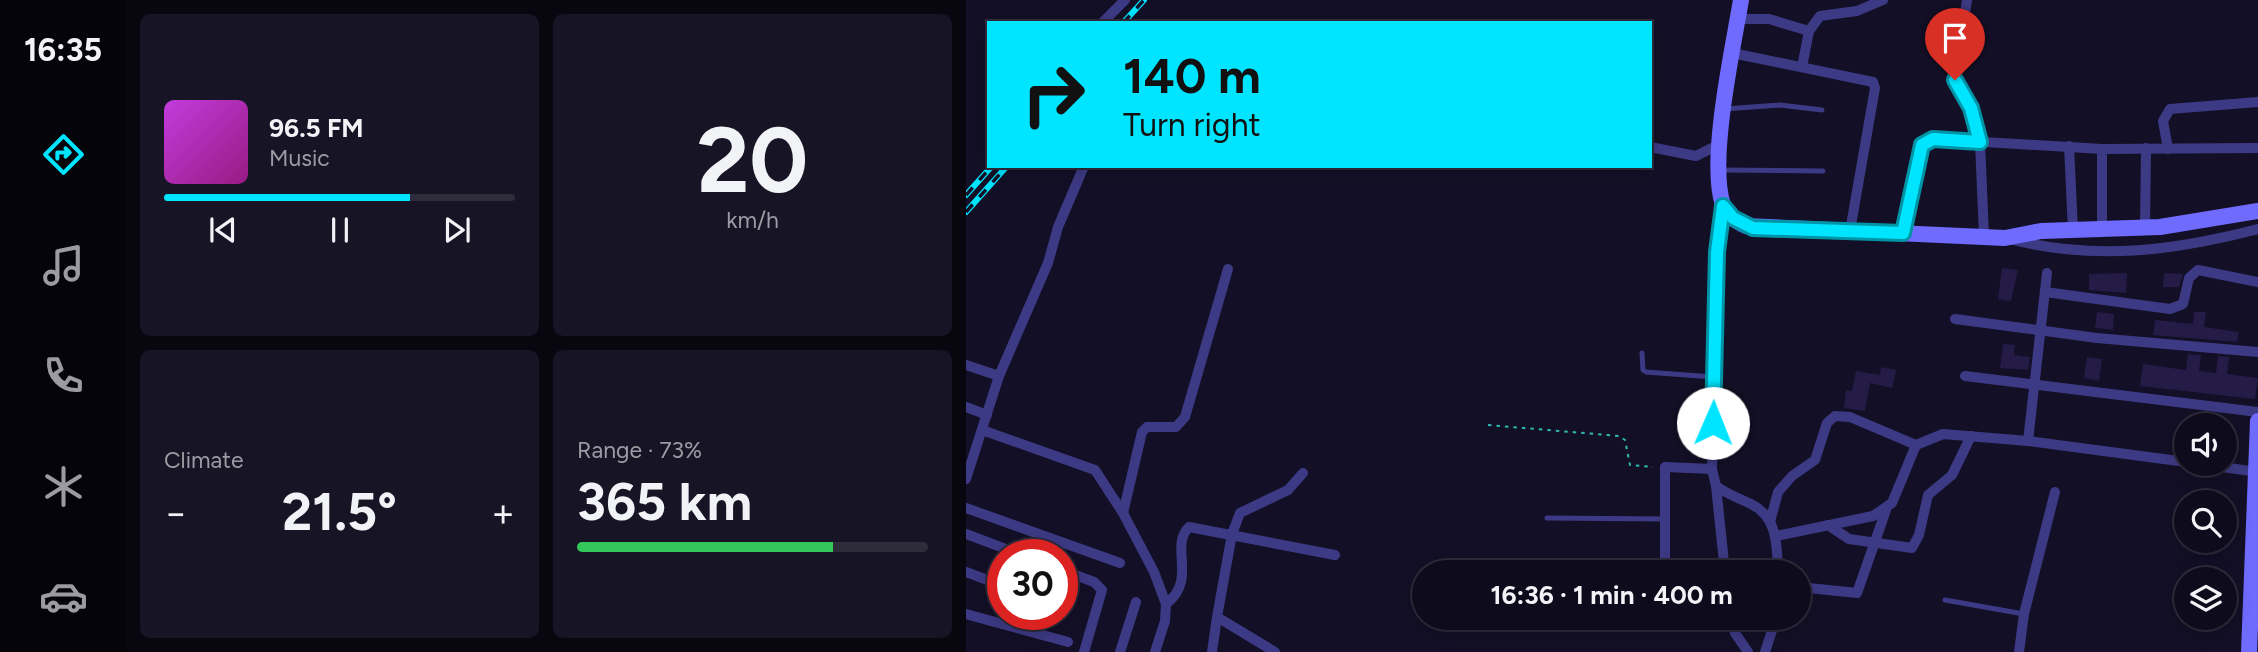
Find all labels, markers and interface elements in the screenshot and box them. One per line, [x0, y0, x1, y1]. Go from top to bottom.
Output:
pin [1925, 8, 1985, 80]
icon: arrive [1936, 19, 1974, 57]
text: 16:35 [24, 31, 102, 69]
text: 140 m [1123, 46, 1261, 105]
icon: right [1008, 49, 1099, 140]
text: 20 [697, 106, 808, 215]
text: Turn right [1123, 106, 1261, 144]
text: 96.5 FM [269, 112, 364, 144]
icon: directions [39, 130, 88, 179]
text: Music [269, 144, 330, 172]
text: km/h [726, 206, 779, 234]
icon: previous [204, 211, 242, 249]
icon: pause [321, 211, 359, 249]
icon: next [438, 211, 476, 249]
icon: music [39, 241, 88, 290]
icon: phone [39, 351, 88, 400]
position arrow [1676, 386, 1750, 460]
map controls [2174, 413, 2237, 630]
button: sound [2174, 413, 2237, 476]
text: Range · 73% [577, 436, 702, 464]
text: Climate [164, 446, 243, 474]
icon: climate [39, 462, 88, 511]
text: 365 km [577, 471, 752, 533]
text: 21.5° [282, 481, 397, 543]
text: − [164, 490, 188, 536]
text: + [491, 490, 515, 536]
button: search [2174, 490, 2237, 553]
speed limit sign: 30 [987, 539, 1078, 630]
button: layers [2174, 567, 2237, 630]
icon: car [39, 572, 88, 621]
text: 16:36 · 1 min · 400 m [1490, 579, 1733, 611]

